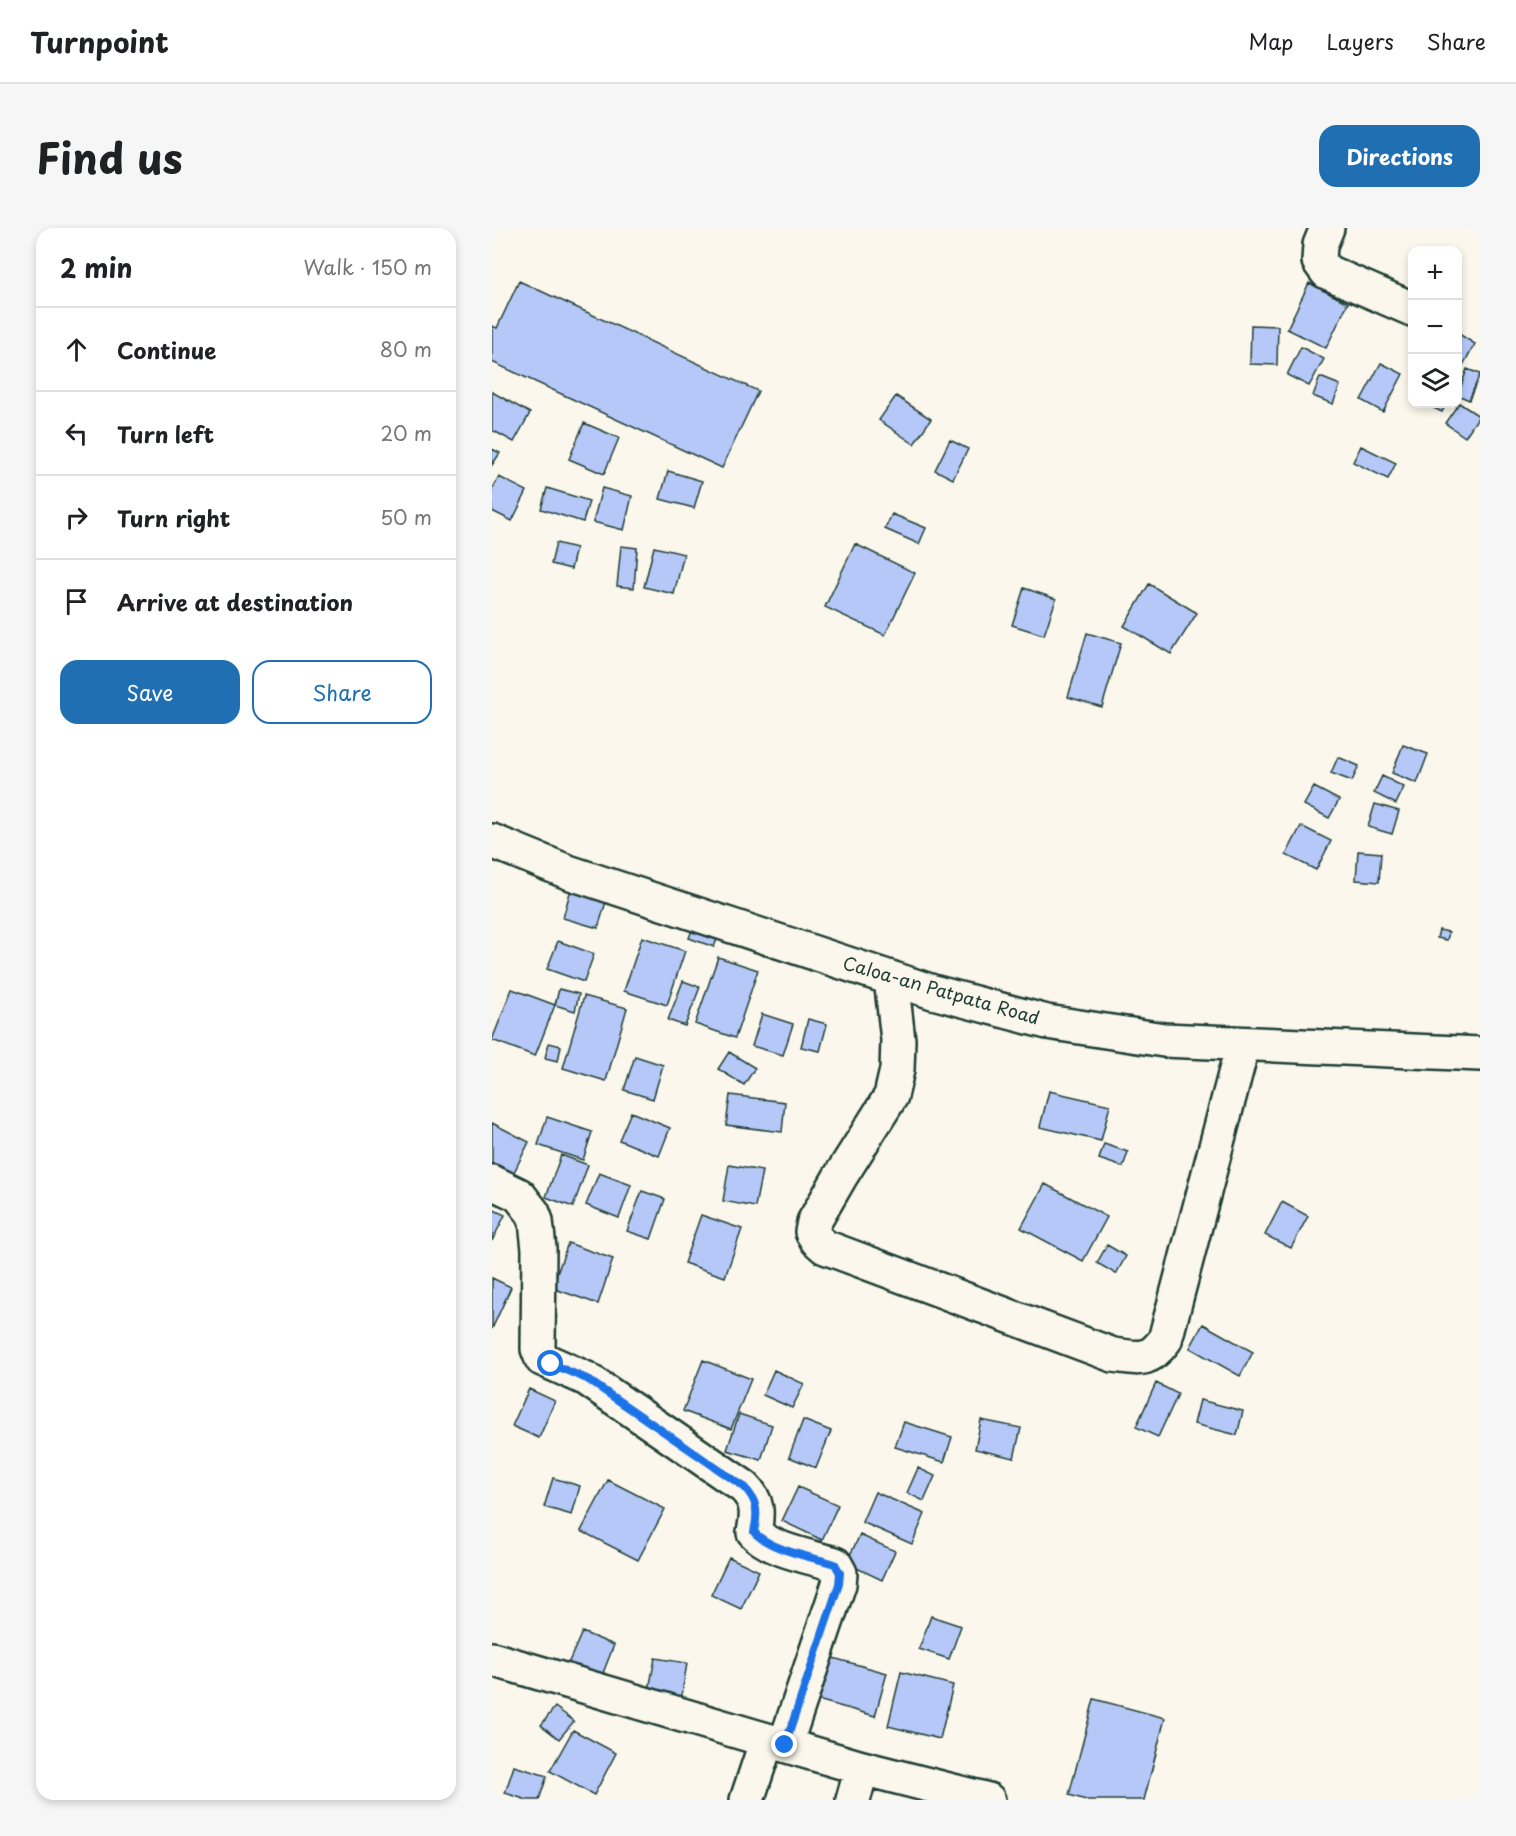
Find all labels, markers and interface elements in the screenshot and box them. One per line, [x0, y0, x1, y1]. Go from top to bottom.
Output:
text: Turnpoint [30, 20, 169, 63]
text: Map [1249, 25, 1293, 57]
text: Layers [1326, 25, 1394, 57]
text: Share [1427, 25, 1486, 57]
text: Find us [36, 125, 183, 188]
button: Directions [1319, 125, 1480, 187]
map controls [1408, 246, 1462, 408]
button: + [1408, 246, 1462, 300]
text: 2 min [60, 248, 133, 287]
text: Walk · 150 m [303, 252, 432, 282]
button: − [1408, 300, 1462, 354]
icon: ahead [60, 333, 93, 366]
text: Continue [117, 333, 216, 366]
text: 80 m [380, 334, 432, 364]
button: layers [1408, 354, 1462, 408]
icon: left [60, 417, 93, 450]
text: Turn left [117, 417, 214, 450]
text: 20 m [380, 418, 432, 448]
icon: right [60, 501, 93, 534]
text: Turn right [117, 501, 230, 534]
text: 50 m [380, 502, 432, 532]
icon: arrive [60, 585, 93, 618]
text: Arrive at destination [117, 585, 353, 618]
button: Save [60, 660, 240, 724]
button: Share [252, 660, 432, 724]
street label: Caloa-an Patpata Road [840, 949, 1043, 1031]
route start [537, 1350, 563, 1376]
route end [771, 1731, 797, 1757]

